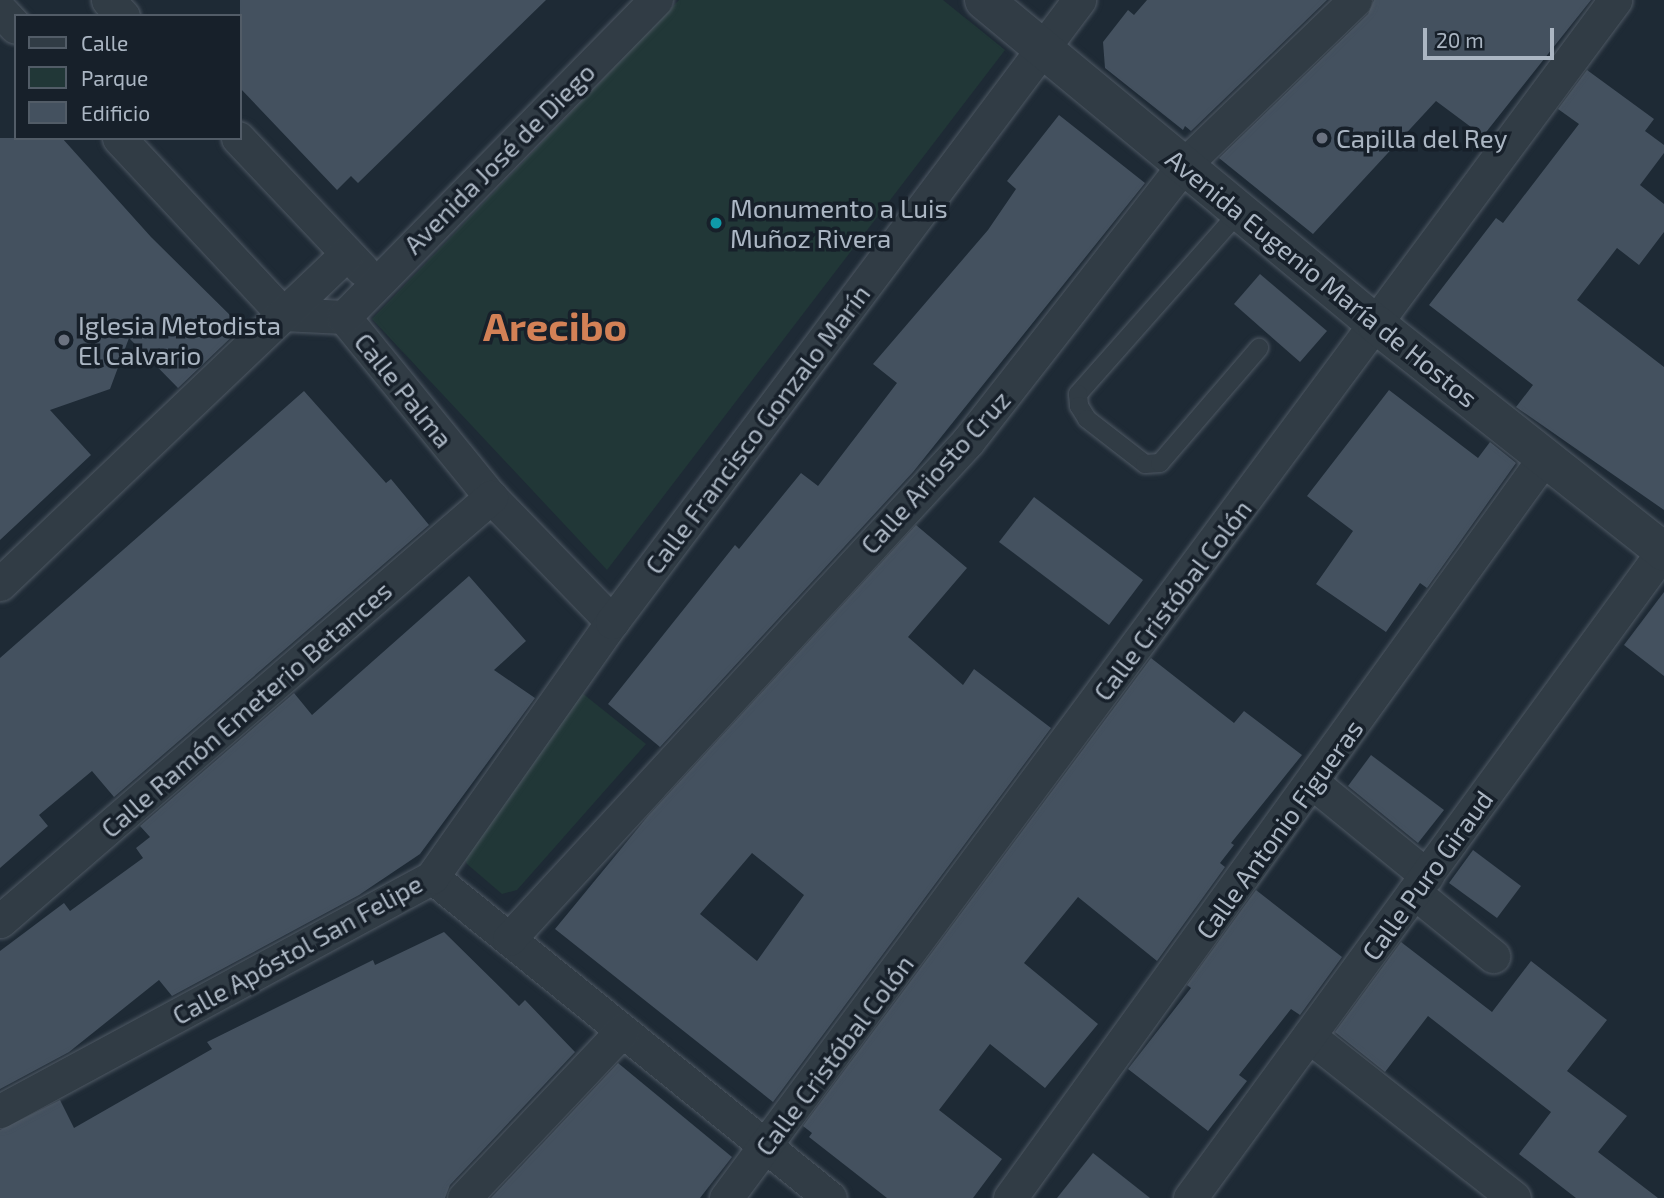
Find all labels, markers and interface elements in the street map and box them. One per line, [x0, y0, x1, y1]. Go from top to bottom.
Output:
legend [14, 14, 242, 140]
scale bar [1426, 14, 1557, 58]
text: 20 m [1436, 27, 1484, 52]
text: Calle [81, 30, 128, 55]
street label: Avenida José de Diego [397, 56, 601, 260]
text: Parque [81, 65, 148, 90]
text: Edificio [81, 100, 150, 125]
place label: Capilla del Rey [1336, 122, 1508, 154]
marker: Capilla del Rey [1314, 130, 1330, 146]
street label: Avenida Eugenio María de Hostos [1160, 143, 1484, 413]
place label: Monumento a Luis Muñoz Rivera [730, 192, 948, 254]
marker: Monumento a Luis Muñoz Rivera [708, 215, 724, 231]
street label: Calle Francisco Gonzalo Marín [638, 278, 876, 580]
district label: Arecibo [483, 301, 627, 349]
place label: Iglesia Metodista El Calvario [78, 309, 281, 370]
street label: Calle Palma [348, 326, 460, 454]
marker: Iglesia Metodista El Calvario [56, 332, 72, 348]
street label: Calle Ariosto Cruz [853, 384, 1017, 560]
street label: Calle Cristóbal Colón [1086, 493, 1258, 707]
street label: Calle Ramón Emeterio Betances [94, 574, 398, 844]
street label: Calle Antonio Figueras [1189, 713, 1369, 945]
street label: Calle Puro Giraud [1355, 784, 1499, 966]
street label: Calle Apóstol San Felipe [166, 867, 428, 1031]
street label: Calle Cristóbal Colón [748, 948, 920, 1162]

